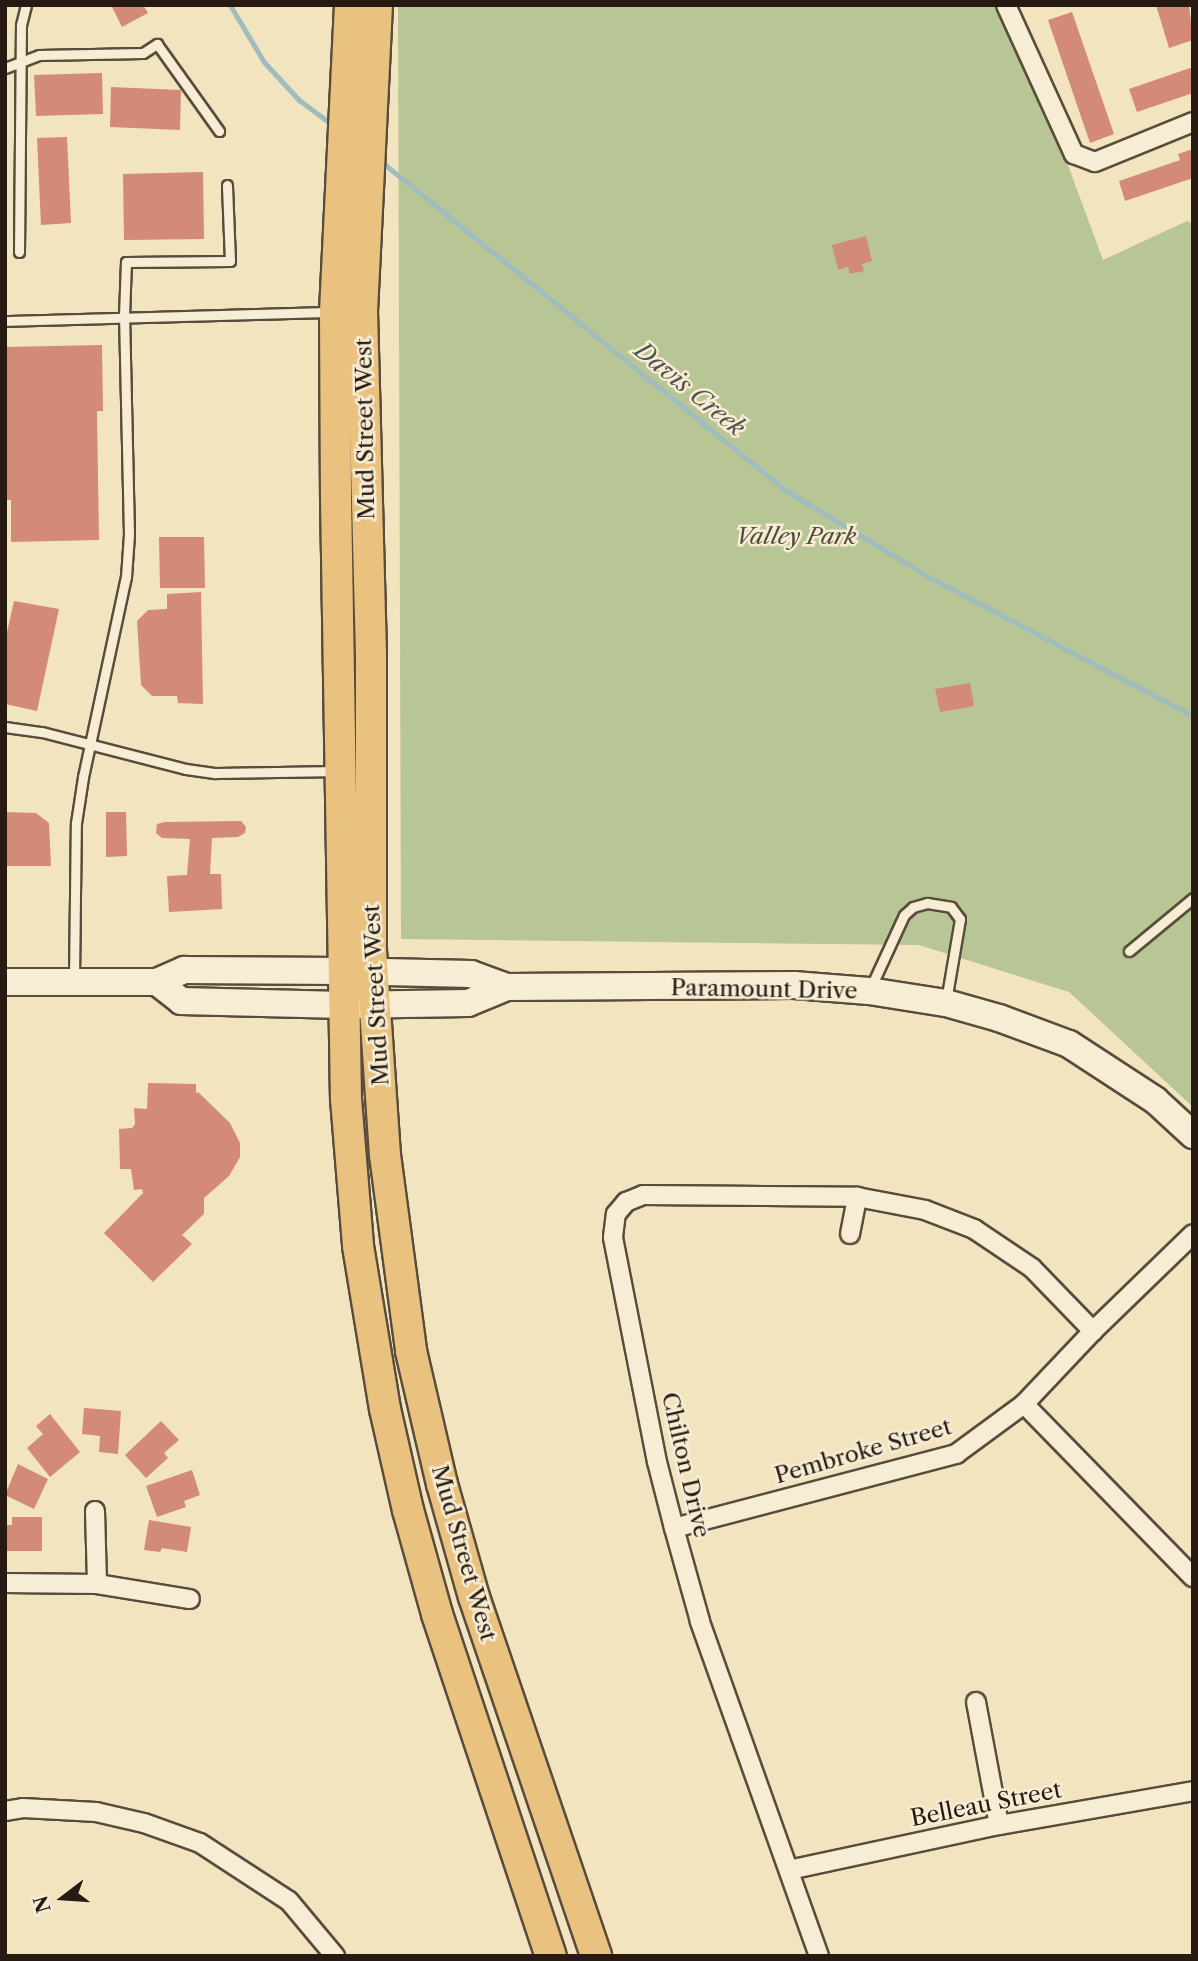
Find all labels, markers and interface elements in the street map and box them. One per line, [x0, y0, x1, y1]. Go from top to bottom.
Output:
water label: Davis Creek [629, 336, 751, 442]
street label: Mud Street West [350, 337, 380, 521]
park label: Valley Park [736, 522, 856, 550]
street label: Mud Street West [357, 903, 395, 1087]
street label: Paramount Drive [670, 974, 858, 1004]
street label: Chilton Drive [656, 1390, 716, 1540]
street label: Pembroke Street [771, 1413, 955, 1489]
street label: Mud Street West [426, 1461, 502, 1645]
street label: Belleau Street [908, 1776, 1064, 1832]
north arrow [28, 1863, 98, 1933]
text: N [29, 1893, 56, 1916]

